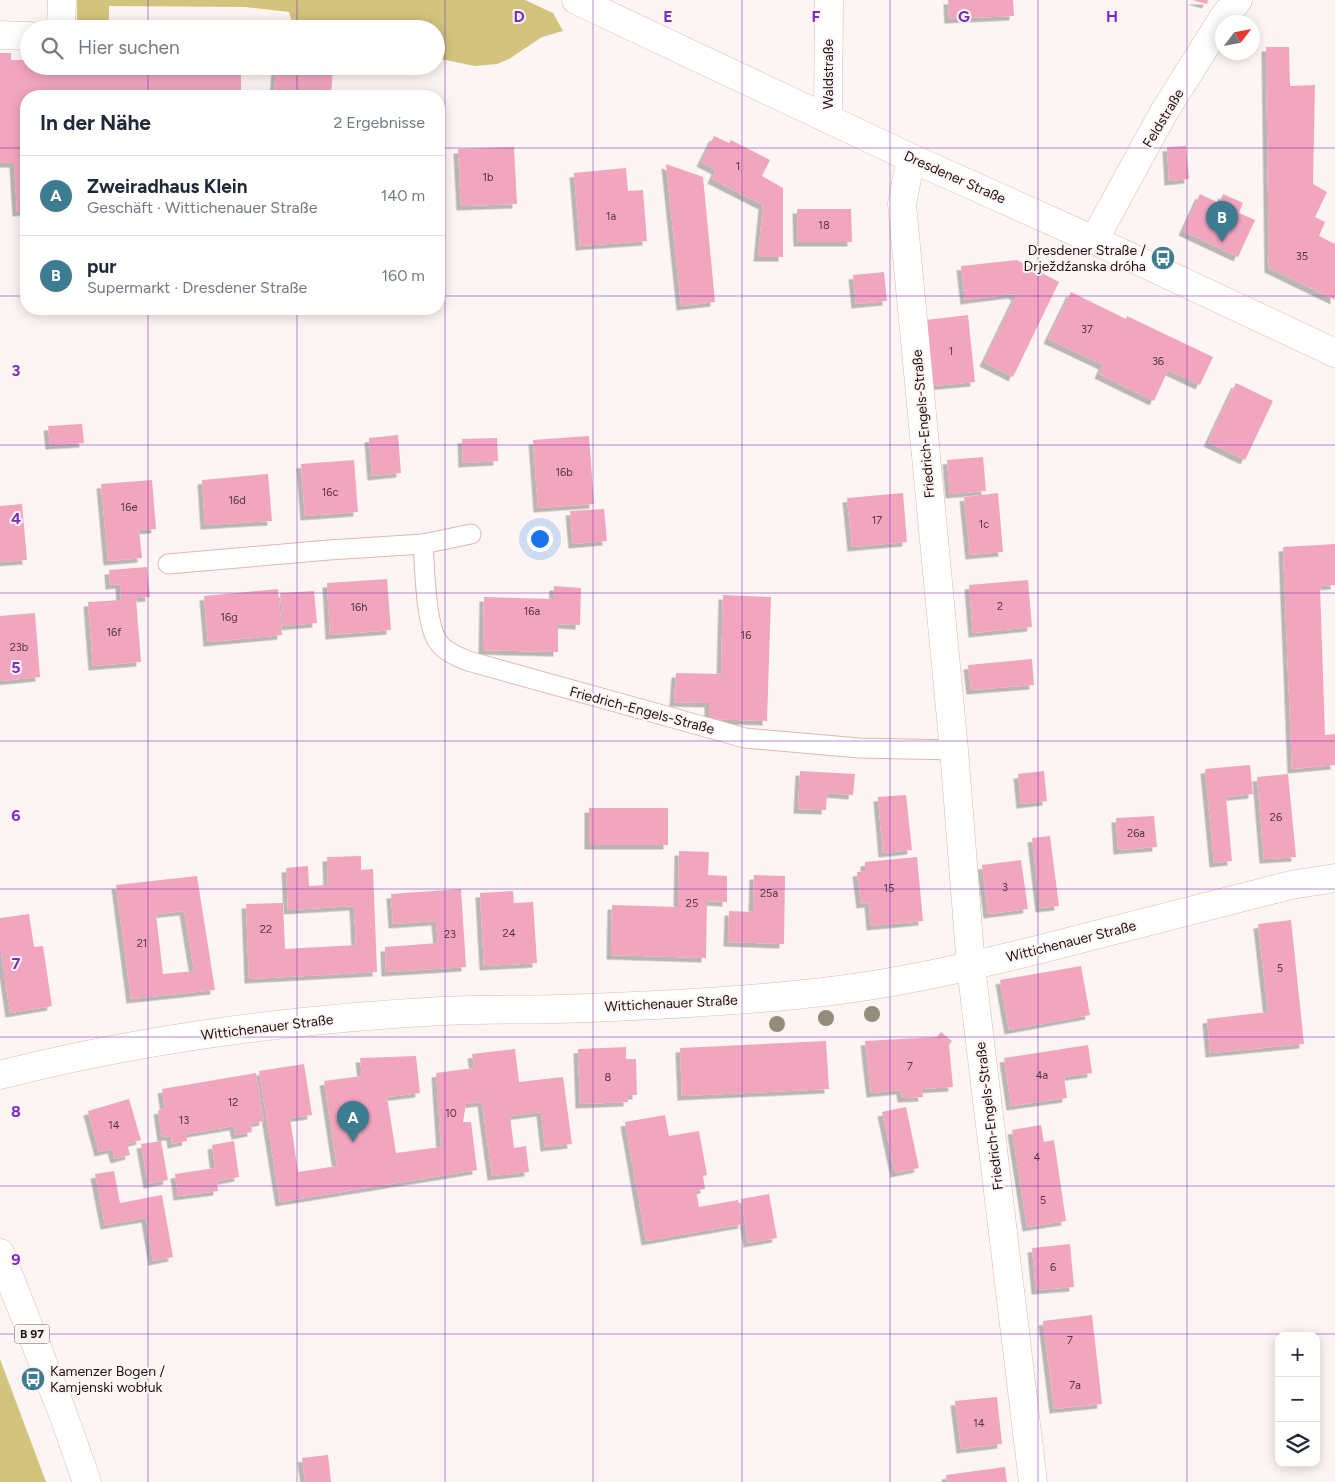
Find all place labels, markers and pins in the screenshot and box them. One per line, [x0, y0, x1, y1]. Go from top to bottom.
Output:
pin: B [1206, 201, 1238, 242]
place label: Dresdener Straße / Drježdźanska dróha [1024, 242, 1147, 275]
bus stop icon: Dresdener Straße / Drježdźanska dróha [1150, 245, 1176, 271]
pin: A [337, 1101, 369, 1142]
place label: Kamenzer Bogen / Kamjenski wobłuk [50, 1363, 165, 1396]
bus stop icon: Kamenzer Bogen / Kamjenski wobłuk [20, 1366, 46, 1392]

